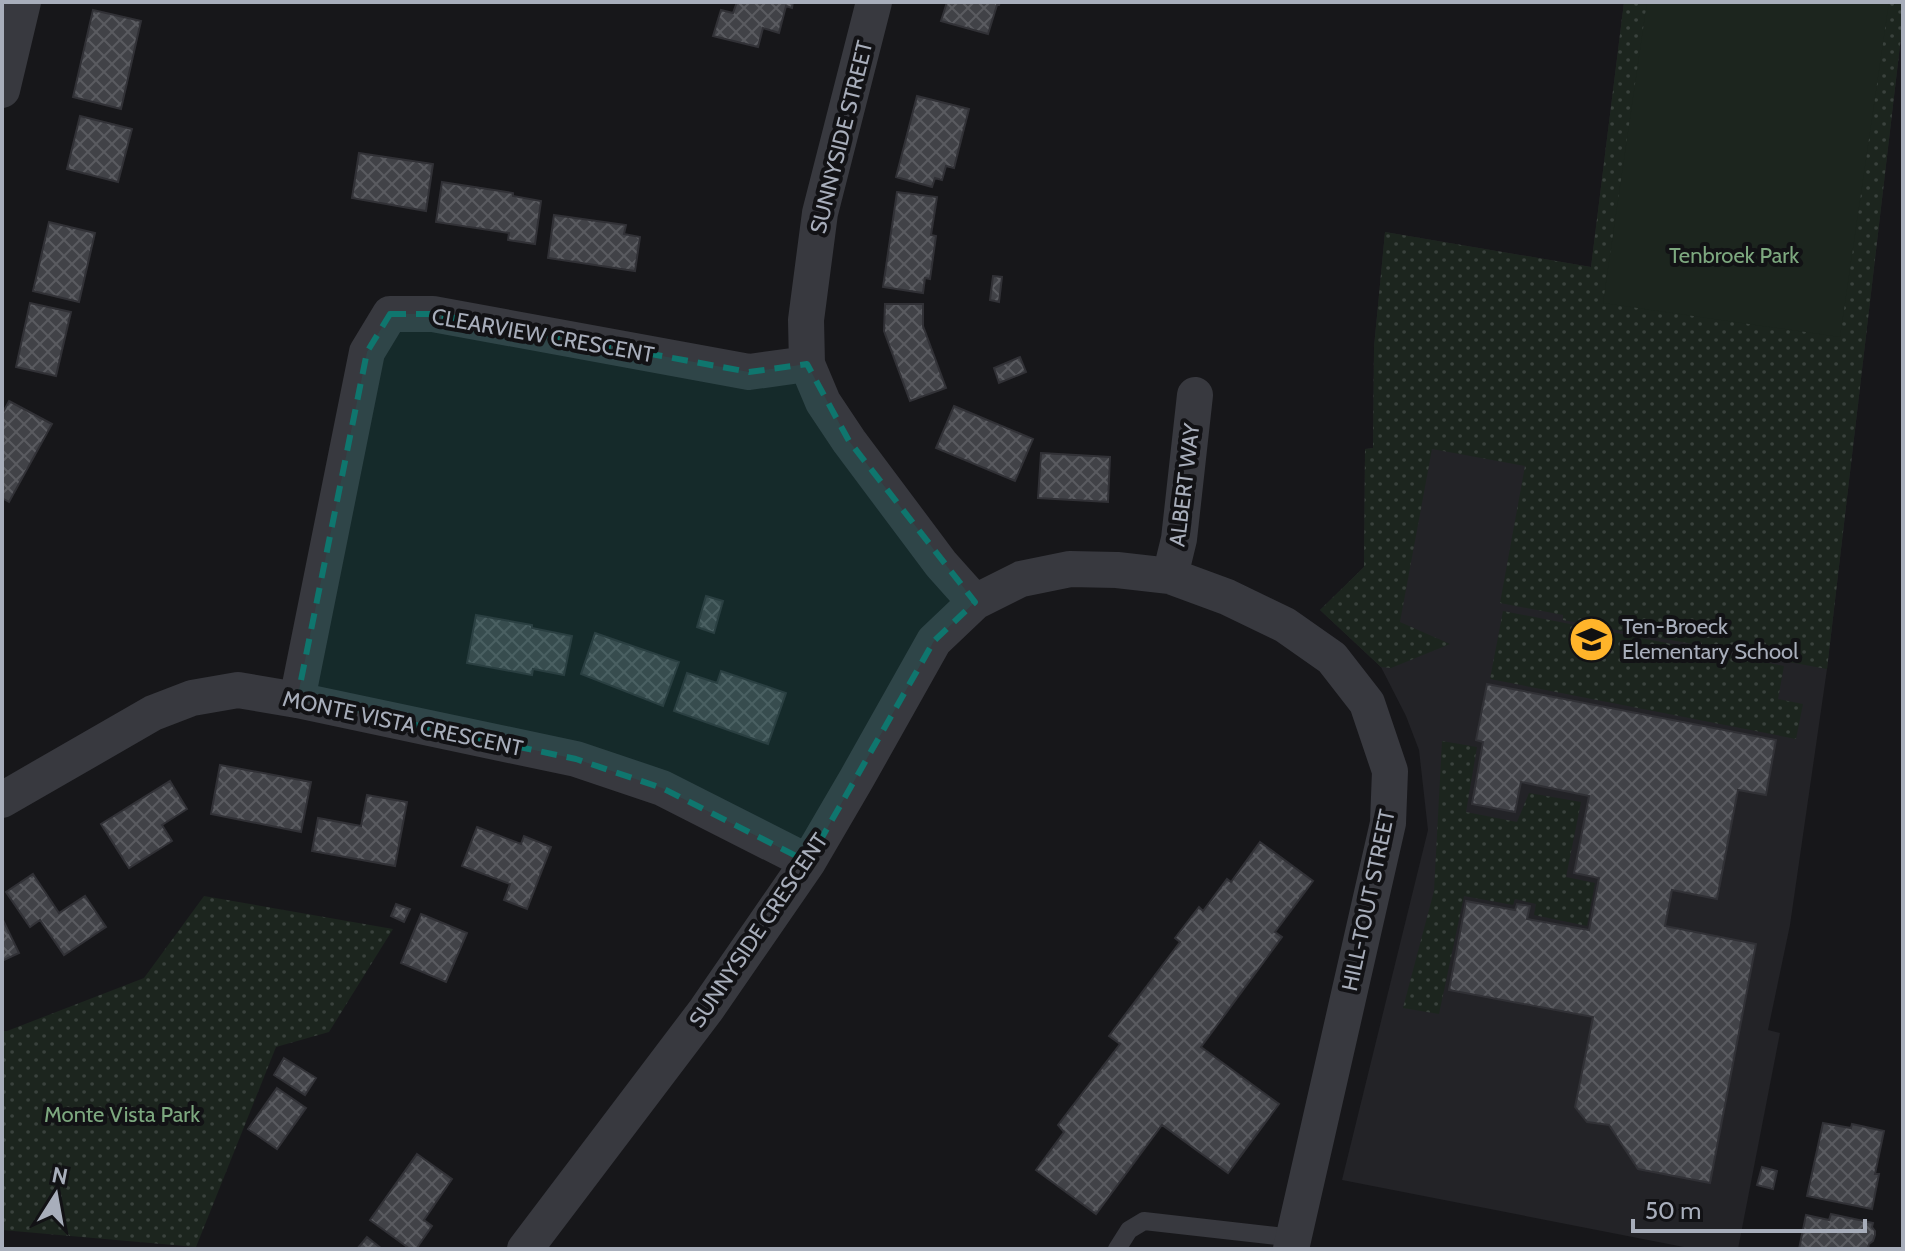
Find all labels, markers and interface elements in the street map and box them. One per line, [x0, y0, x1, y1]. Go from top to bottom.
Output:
street label: SUNNYSIDE STREET [804, 38, 879, 236]
park label: Tenbroek Park [1669, 242, 1799, 269]
street label: CLEARVIEW CRESCENT [430, 303, 656, 368]
street label: ALBERT WAY [1164, 421, 1206, 548]
place label: Ten-Broeck Elementary School [1622, 613, 1799, 665]
school or university icon: Ten-Broeck Elementary School [1567, 615, 1615, 663]
street label: MONTE VISTA CRESCENT [280, 685, 526, 762]
street label: HILL-TOUT STREET [1336, 807, 1401, 993]
street label: SUNNYSIDE CRESCENT [683, 828, 834, 1033]
park label: Monte Vista Park [44, 1101, 200, 1128]
north arrow [16, 1155, 96, 1235]
text: N [50, 1161, 70, 1191]
scale bar [1633, 1183, 1865, 1233]
text: 50 m [1645, 1196, 1701, 1225]

